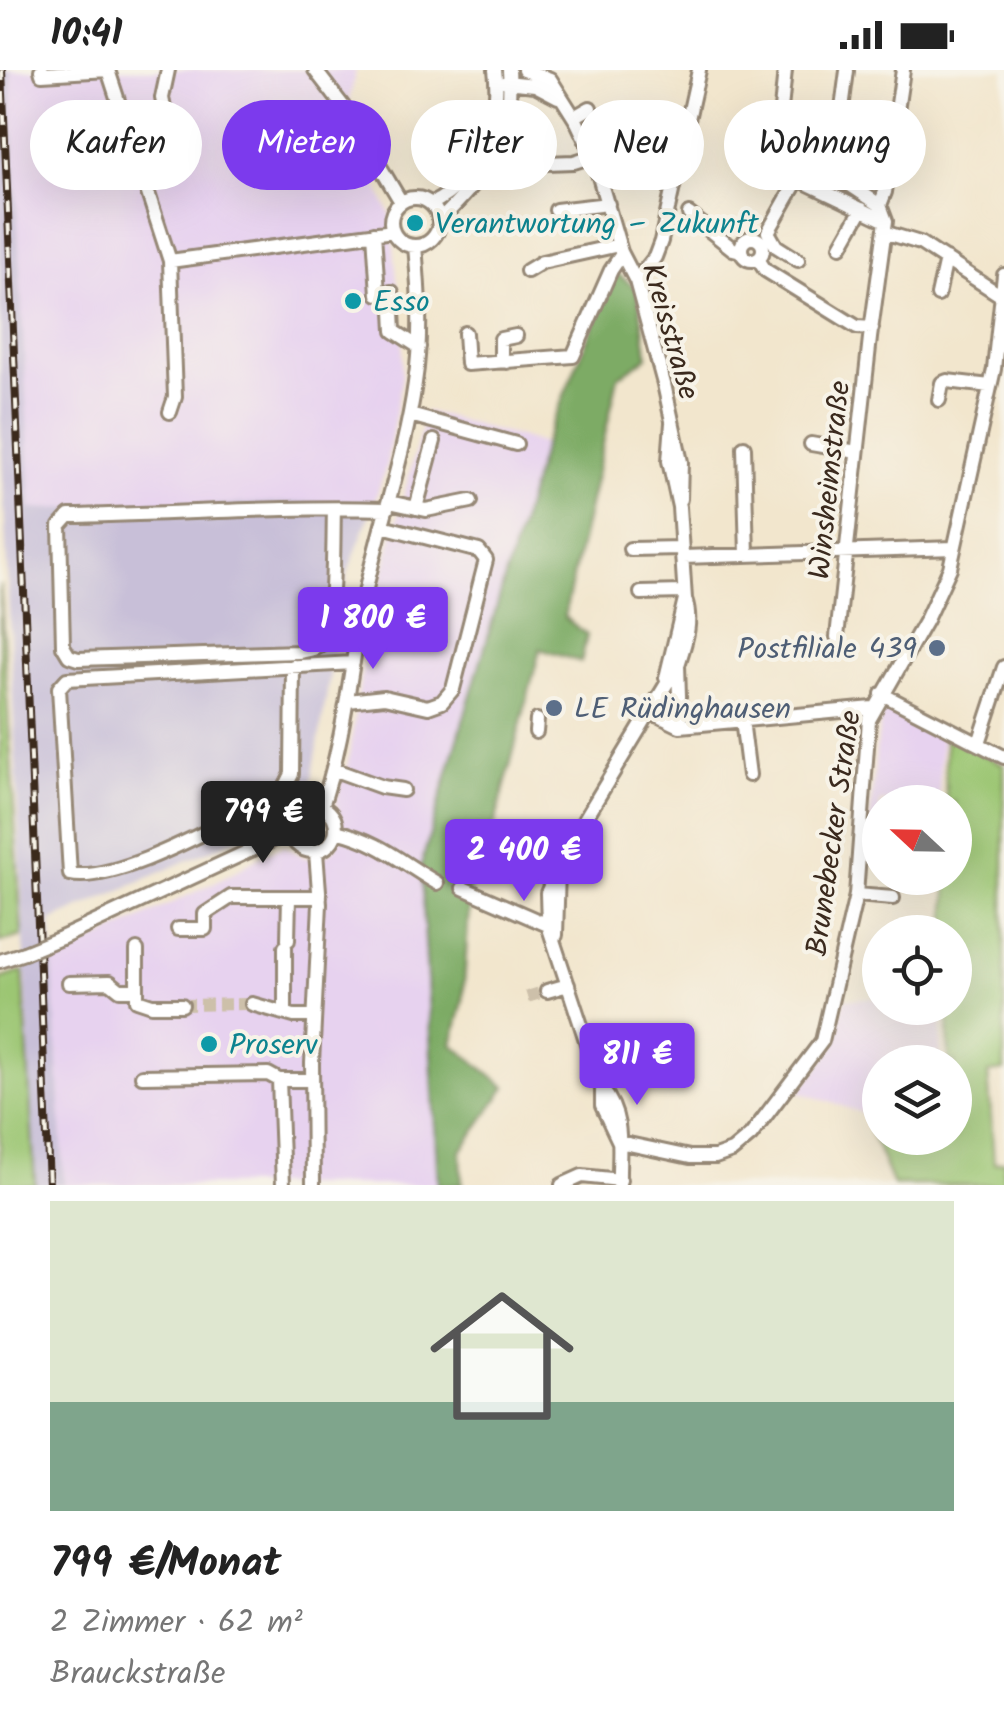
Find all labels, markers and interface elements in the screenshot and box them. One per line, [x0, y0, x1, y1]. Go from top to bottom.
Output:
text: 10:41 [50, 5, 123, 65]
chip: Kaufen [30, 100, 202, 190]
chip: Mieten [222, 100, 391, 190]
chip: Filter [411, 100, 557, 190]
chip: Neu [577, 100, 704, 190]
chip: Wohnung [724, 100, 926, 190]
place label: Verantwortung – Zukunft [435, 201, 759, 249]
marker: Verantwortung – Zukunft [404, 212, 426, 234]
street label: Kreisstraße [627, 257, 712, 406]
place label: Esso [373, 279, 430, 327]
marker: Esso [342, 290, 364, 312]
street label: Winsheimstraße [797, 379, 865, 582]
pin: 1 800 € [281, 587, 465, 672]
text: 1 800 € [320, 594, 426, 645]
place label: Postfiliale 439 [737, 626, 917, 674]
marker: Postfiliale 439 [926, 637, 948, 659]
place label: LE Rüdinghausen [574, 686, 791, 734]
marker: LE Rüdinghausen [543, 697, 565, 719]
street label: Brunebecker Straße [794, 707, 876, 959]
pin: 799 € [193, 781, 333, 866]
north arrow [862, 785, 972, 895]
map controls [862, 785, 972, 1155]
text: 799 € [223, 788, 303, 839]
pin: 2 400 € [432, 819, 616, 904]
text: 2 400 € [467, 826, 581, 877]
button: locate [862, 915, 972, 1025]
place label: Proserv [229, 1022, 318, 1070]
pin: 811 € [567, 1023, 707, 1108]
text: 811 € [602, 1030, 672, 1081]
marker: Proserv [198, 1033, 220, 1055]
button: layers [862, 1045, 972, 1155]
icon: home [412, 1266, 592, 1446]
text: 799 €/Monat [50, 1531, 282, 1598]
text: 2 Zimmer · 62 m² [50, 1598, 303, 1649]
text: Brauckstraße [50, 1649, 225, 1700]

